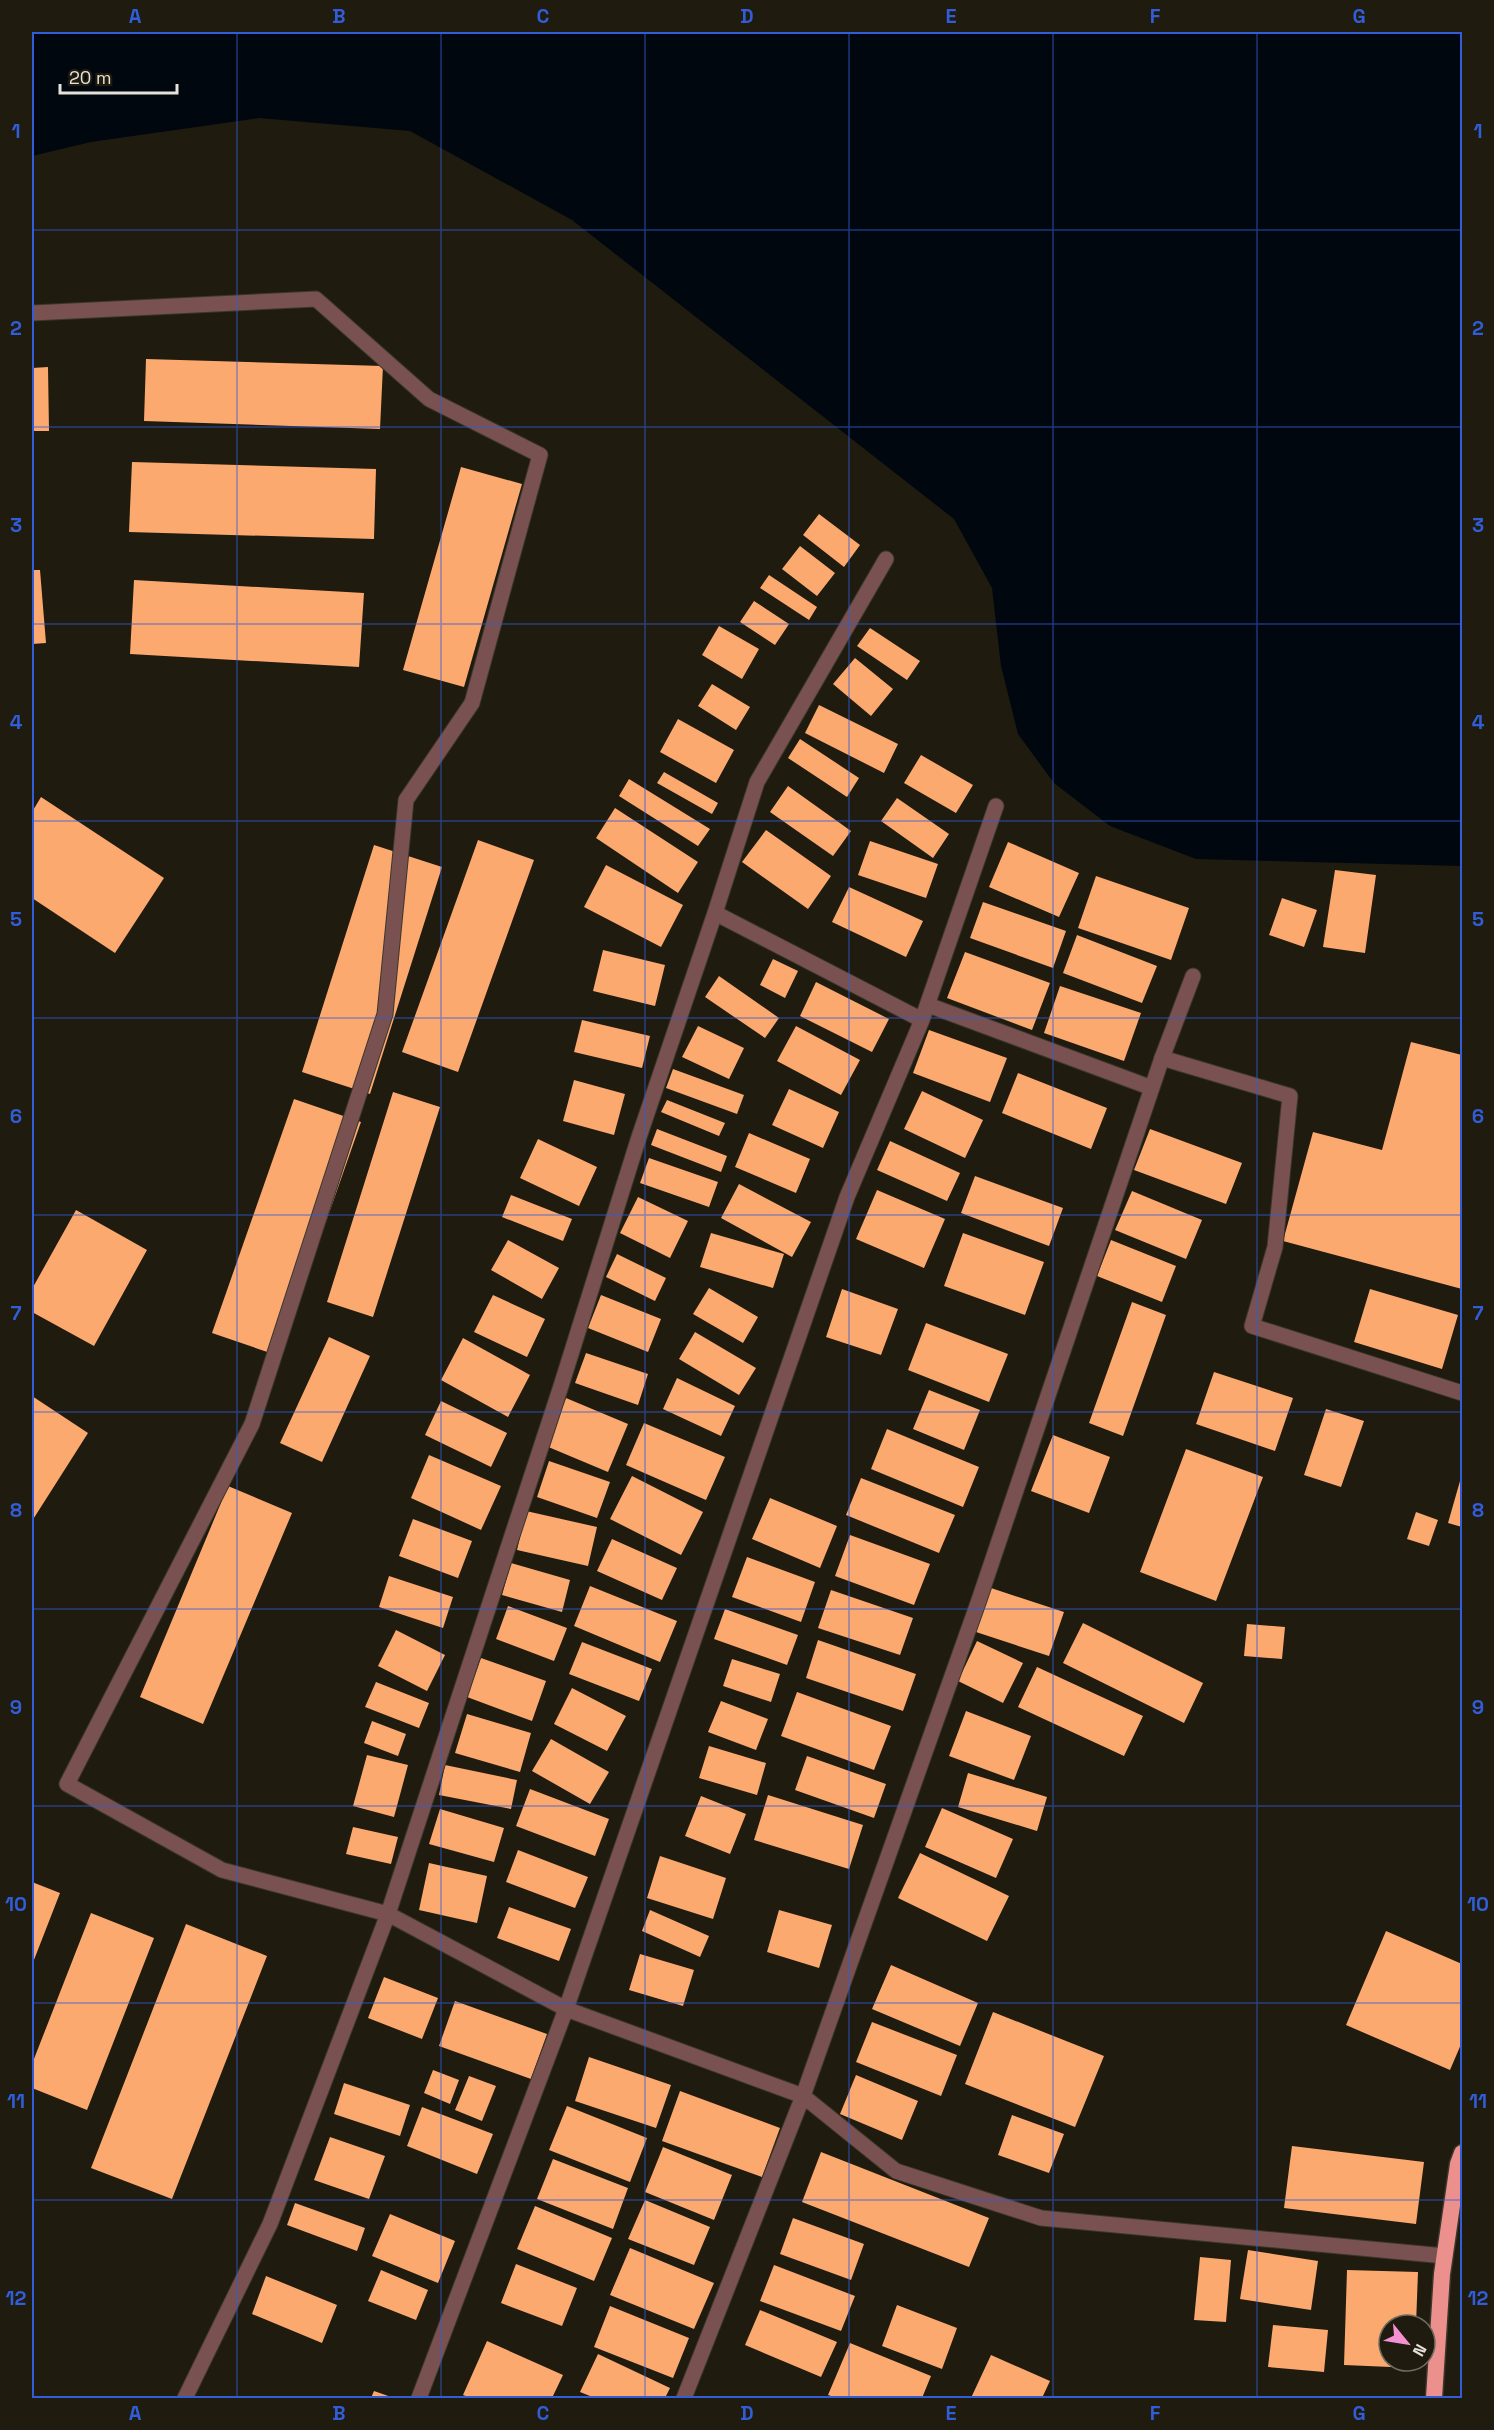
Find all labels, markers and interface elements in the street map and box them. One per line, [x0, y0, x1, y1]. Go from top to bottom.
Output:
text: A [129, 3, 142, 29]
text: B [332, 3, 346, 29]
text: C [537, 3, 550, 29]
text: D [740, 3, 754, 29]
text: E [945, 3, 957, 29]
text: F [1150, 3, 1161, 29]
text: G [1352, 3, 1366, 29]
scale bar [60, 57, 177, 95]
text: 20 m [69, 66, 112, 89]
text: 1 [11, 118, 21, 144]
text: 1 [1473, 118, 1483, 144]
text: 2 [10, 315, 22, 341]
text: 2 [1472, 315, 1484, 341]
text: 3 [10, 512, 22, 538]
text: 3 [1472, 512, 1484, 538]
text: 4 [10, 709, 23, 735]
text: 4 [1472, 709, 1485, 735]
text: 5 [10, 906, 22, 932]
text: 5 [1472, 906, 1484, 932]
text: 6 [10, 1103, 22, 1129]
text: 6 [1472, 1103, 1484, 1129]
text: 7 [10, 1300, 22, 1326]
text: 7 [1472, 1300, 1484, 1326]
text: 8 [10, 1497, 22, 1523]
text: 8 [1472, 1497, 1484, 1523]
text: 9 [10, 1694, 22, 1720]
text: 9 [1472, 1694, 1484, 1720]
text: 10 [5, 1891, 27, 1917]
text: 10 [1467, 1891, 1489, 1917]
text: 11 [7, 2088, 25, 2114]
text: 11 [1469, 2088, 1487, 2114]
text: 12 [6, 2285, 27, 2311]
text: 12 [1468, 2285, 1489, 2311]
north arrow [1377, 2313, 1437, 2373]
text: N [1408, 2340, 1431, 2360]
text: A [129, 2400, 142, 2426]
text: B [332, 2400, 346, 2426]
text: C [537, 2400, 550, 2426]
text: D [740, 2400, 754, 2426]
text: E [945, 2400, 957, 2426]
text: F [1150, 2400, 1161, 2426]
text: G [1352, 2400, 1366, 2426]

